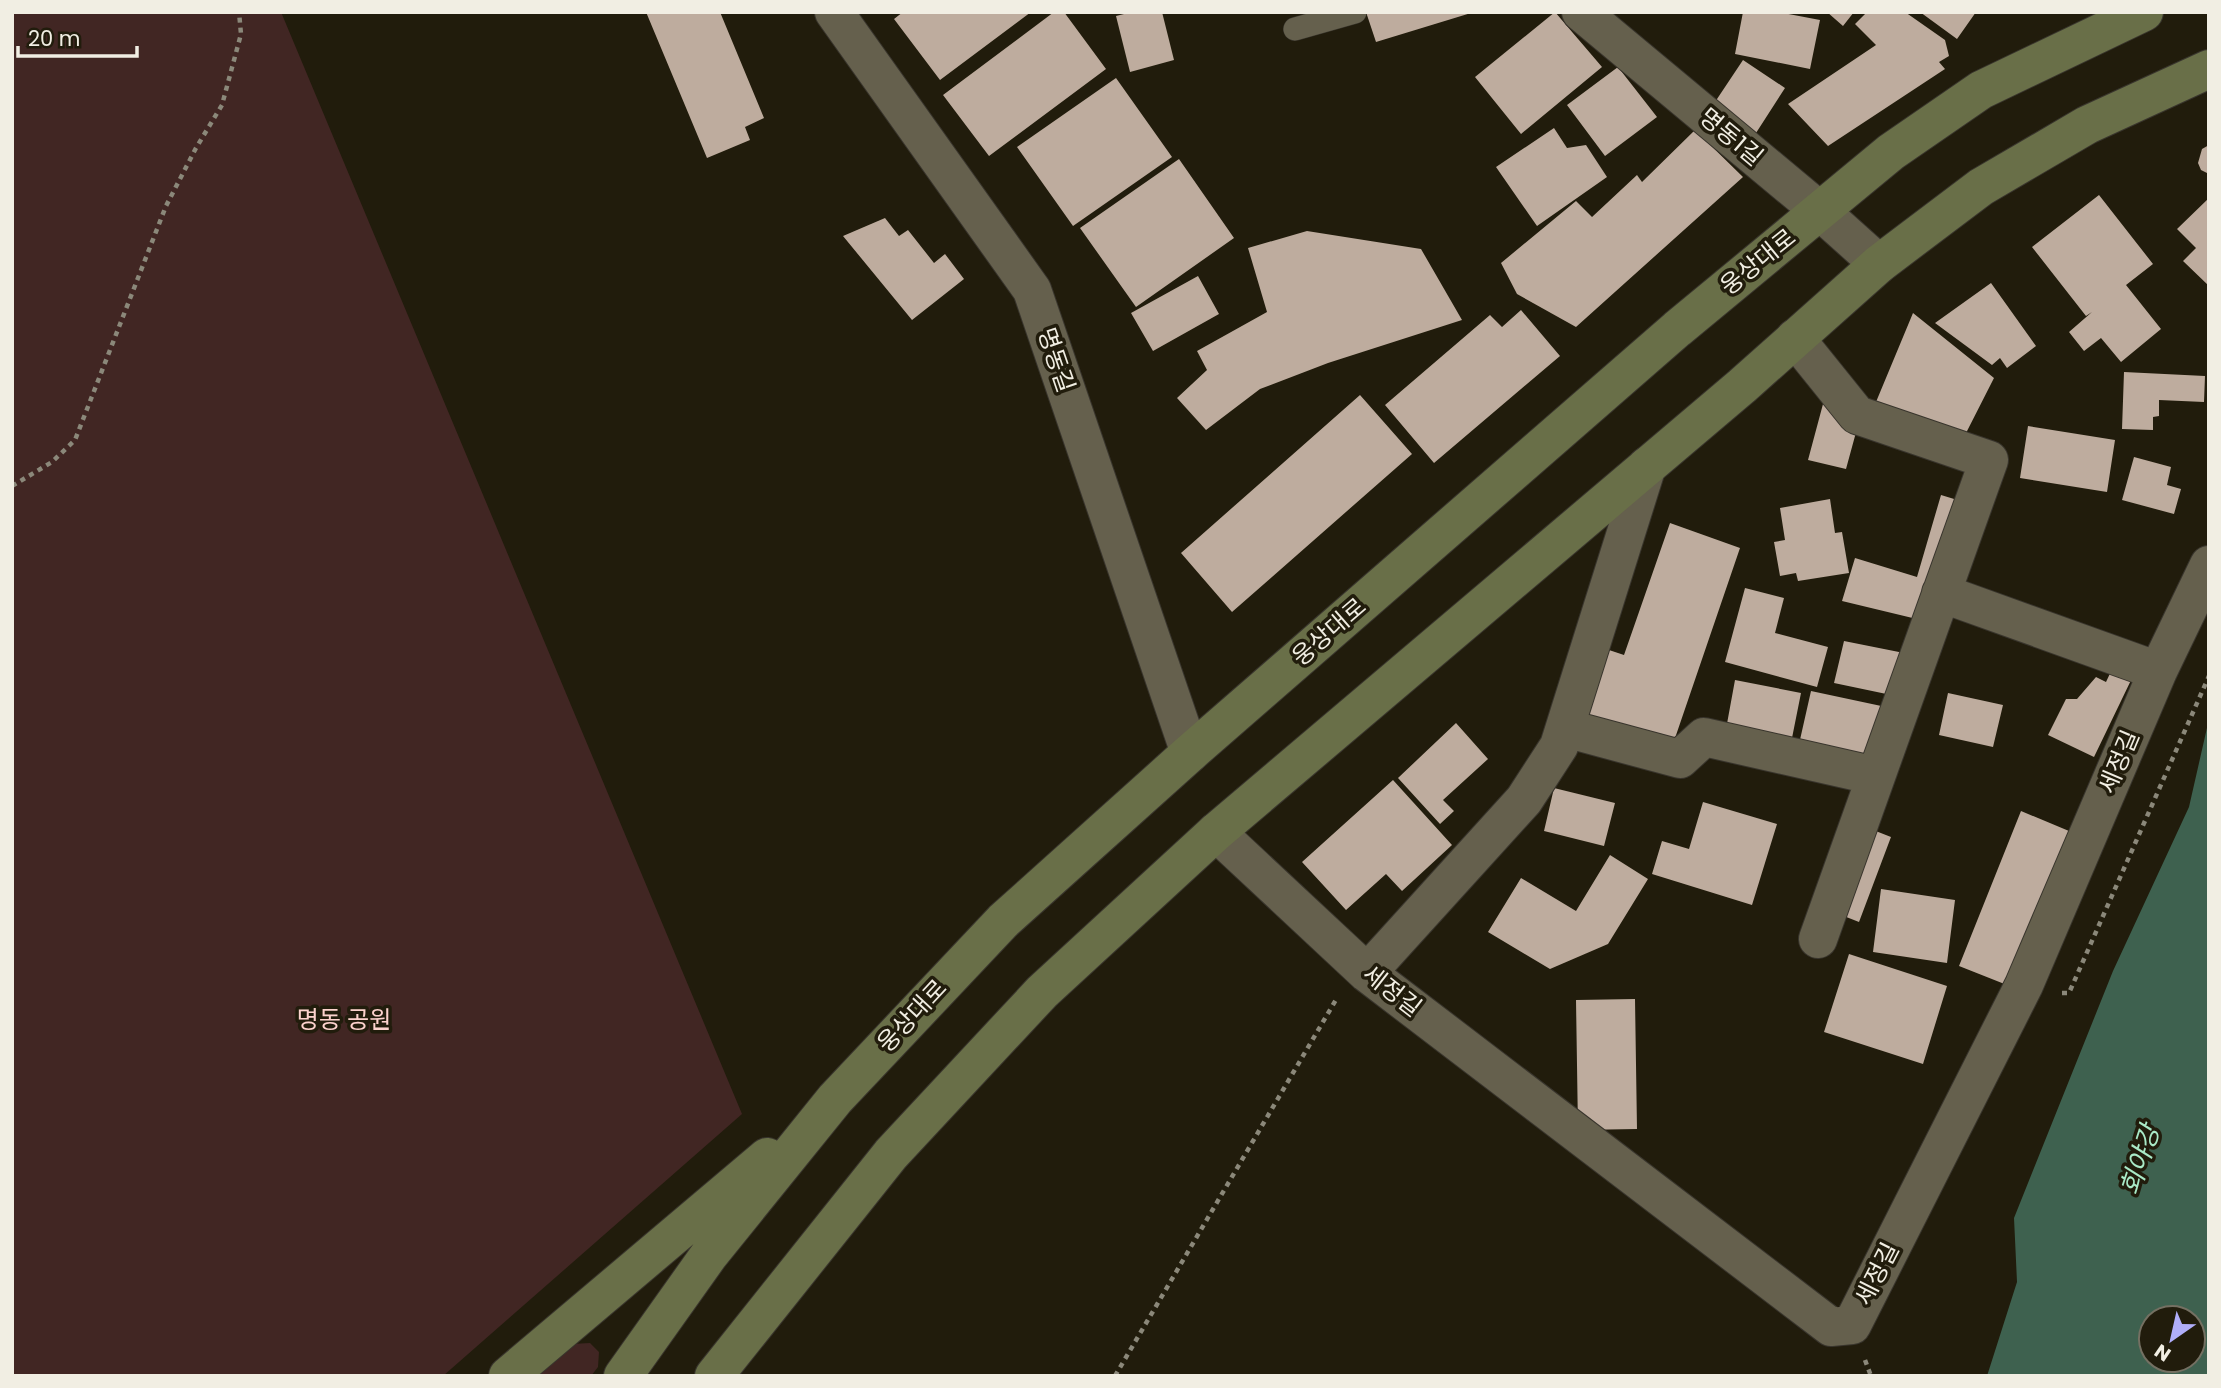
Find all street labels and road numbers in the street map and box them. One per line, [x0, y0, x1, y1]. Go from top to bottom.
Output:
street label: 명동1길 [1692, 100, 1770, 173]
street label: 웅상대로 [1713, 221, 1802, 302]
street label: 명동길 [1030, 323, 1083, 397]
street label: 웅상대로 [1285, 590, 1373, 673]
street label: 세정길 [2090, 725, 2147, 799]
street label: 세정길 [1356, 957, 1429, 1024]
street label: 웅상대로 [869, 972, 954, 1059]
street label: 세정길 [1847, 1237, 1906, 1311]

